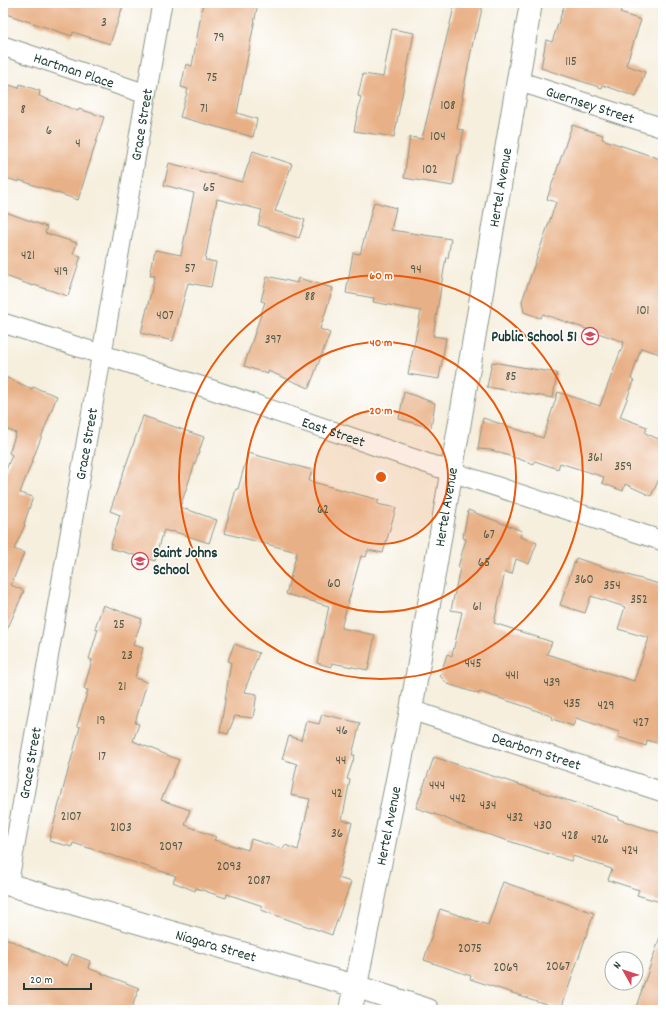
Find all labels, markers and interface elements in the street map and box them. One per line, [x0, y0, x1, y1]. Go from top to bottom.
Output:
house number: 3 [101, 14, 107, 33]
house number: 79 [214, 29, 224, 48]
street label: Hartman Place [30, 48, 117, 96]
house number: 115 [565, 53, 577, 72]
house number: 75 [207, 69, 218, 88]
street label: Guernsey Street [542, 82, 637, 131]
street label: Grace Street [126, 87, 160, 163]
house number: 108 [440, 97, 456, 116]
house number: 71 [200, 100, 208, 119]
house number: 8 [20, 101, 26, 120]
house number: 6 [46, 122, 52, 141]
house number: 104 [430, 128, 446, 147]
house number: 4 [75, 135, 81, 154]
street label: Hertel Avenue [484, 146, 519, 229]
house number: 102 [422, 161, 438, 180]
house number: 65 [203, 179, 215, 198]
house number: 421 [21, 247, 35, 266]
house number: 57 [185, 260, 196, 279]
house number: 94 [410, 261, 422, 280]
house number: 419 [54, 263, 68, 282]
text: 60 m [369, 268, 393, 285]
house number: 88 [305, 288, 315, 307]
house number: 101 [637, 302, 649, 321]
house number: 407 [156, 307, 174, 326]
school or university icon: Public School 51 [580, 326, 600, 346]
place label: Public School 51 [491, 327, 577, 349]
house number: 397 [265, 331, 281, 350]
text: 40 m [370, 335, 392, 352]
house number: 85 [505, 368, 517, 387]
text: 20 m [370, 403, 392, 420]
street label: Grace Street [71, 406, 105, 482]
street label: East Street [298, 412, 368, 455]
house number: 361 [588, 449, 603, 468]
house number: 359 [614, 458, 632, 477]
street label: Hertel Avenue [430, 465, 465, 549]
centre of rings [374, 470, 388, 484]
house number: 62 [317, 501, 329, 520]
house number: 67 [483, 526, 495, 545]
place label: Saint Johns School [153, 543, 218, 582]
school or university icon: Saint Johns School [130, 551, 150, 571]
house number: 65 [478, 554, 490, 573]
house number: 360 [574, 571, 594, 590]
house number: 60 [327, 575, 341, 594]
house number: 354 [603, 577, 621, 596]
house number: 352 [630, 591, 648, 610]
house number: 61 [472, 598, 482, 617]
house number: 25 [113, 616, 125, 635]
house number: 23 [121, 647, 133, 666]
house number: 445 [465, 655, 481, 674]
house number: 441 [505, 667, 519, 686]
house number: 439 [543, 674, 561, 693]
house number: 21 [118, 678, 126, 697]
house number: 435 [563, 695, 581, 714]
house number: 429 [597, 697, 615, 716]
house number: 19 [97, 712, 105, 731]
house number: 427 [633, 714, 649, 733]
house number: 46 [336, 722, 348, 741]
street label: Grace Street [14, 725, 49, 801]
street label: Dearborn Street [488, 728, 584, 778]
house number: 17 [98, 748, 106, 767]
house number: 44 [336, 752, 346, 771]
house number: 444 [429, 777, 445, 796]
street label: Hertel Avenue [371, 784, 409, 867]
house number: 42 [331, 785, 343, 804]
house number: 442 [450, 790, 466, 809]
house number: 434 [480, 797, 496, 816]
house number: 2107 [61, 808, 81, 827]
house number: 432 [507, 809, 523, 828]
house number: 430 [534, 817, 552, 836]
house number: 2103 [110, 819, 132, 838]
house number: 36 [331, 825, 343, 844]
house number: 428 [562, 827, 578, 846]
house number: 426 [591, 831, 609, 850]
house number: 2097 [159, 838, 183, 857]
house number: 424 [622, 842, 638, 861]
house number: 2093 [217, 858, 241, 877]
house number: 2087 [248, 872, 270, 891]
street label: Niagara Street [172, 925, 259, 970]
house number: 2075 [458, 940, 482, 959]
north arrow [604, 951, 644, 991]
house number: 2067 [546, 958, 570, 977]
text: N [610, 958, 626, 973]
house number: 2069 [493, 959, 519, 978]
scale bar [24, 965, 91, 991]
text: 20 m [30, 972, 53, 989]

